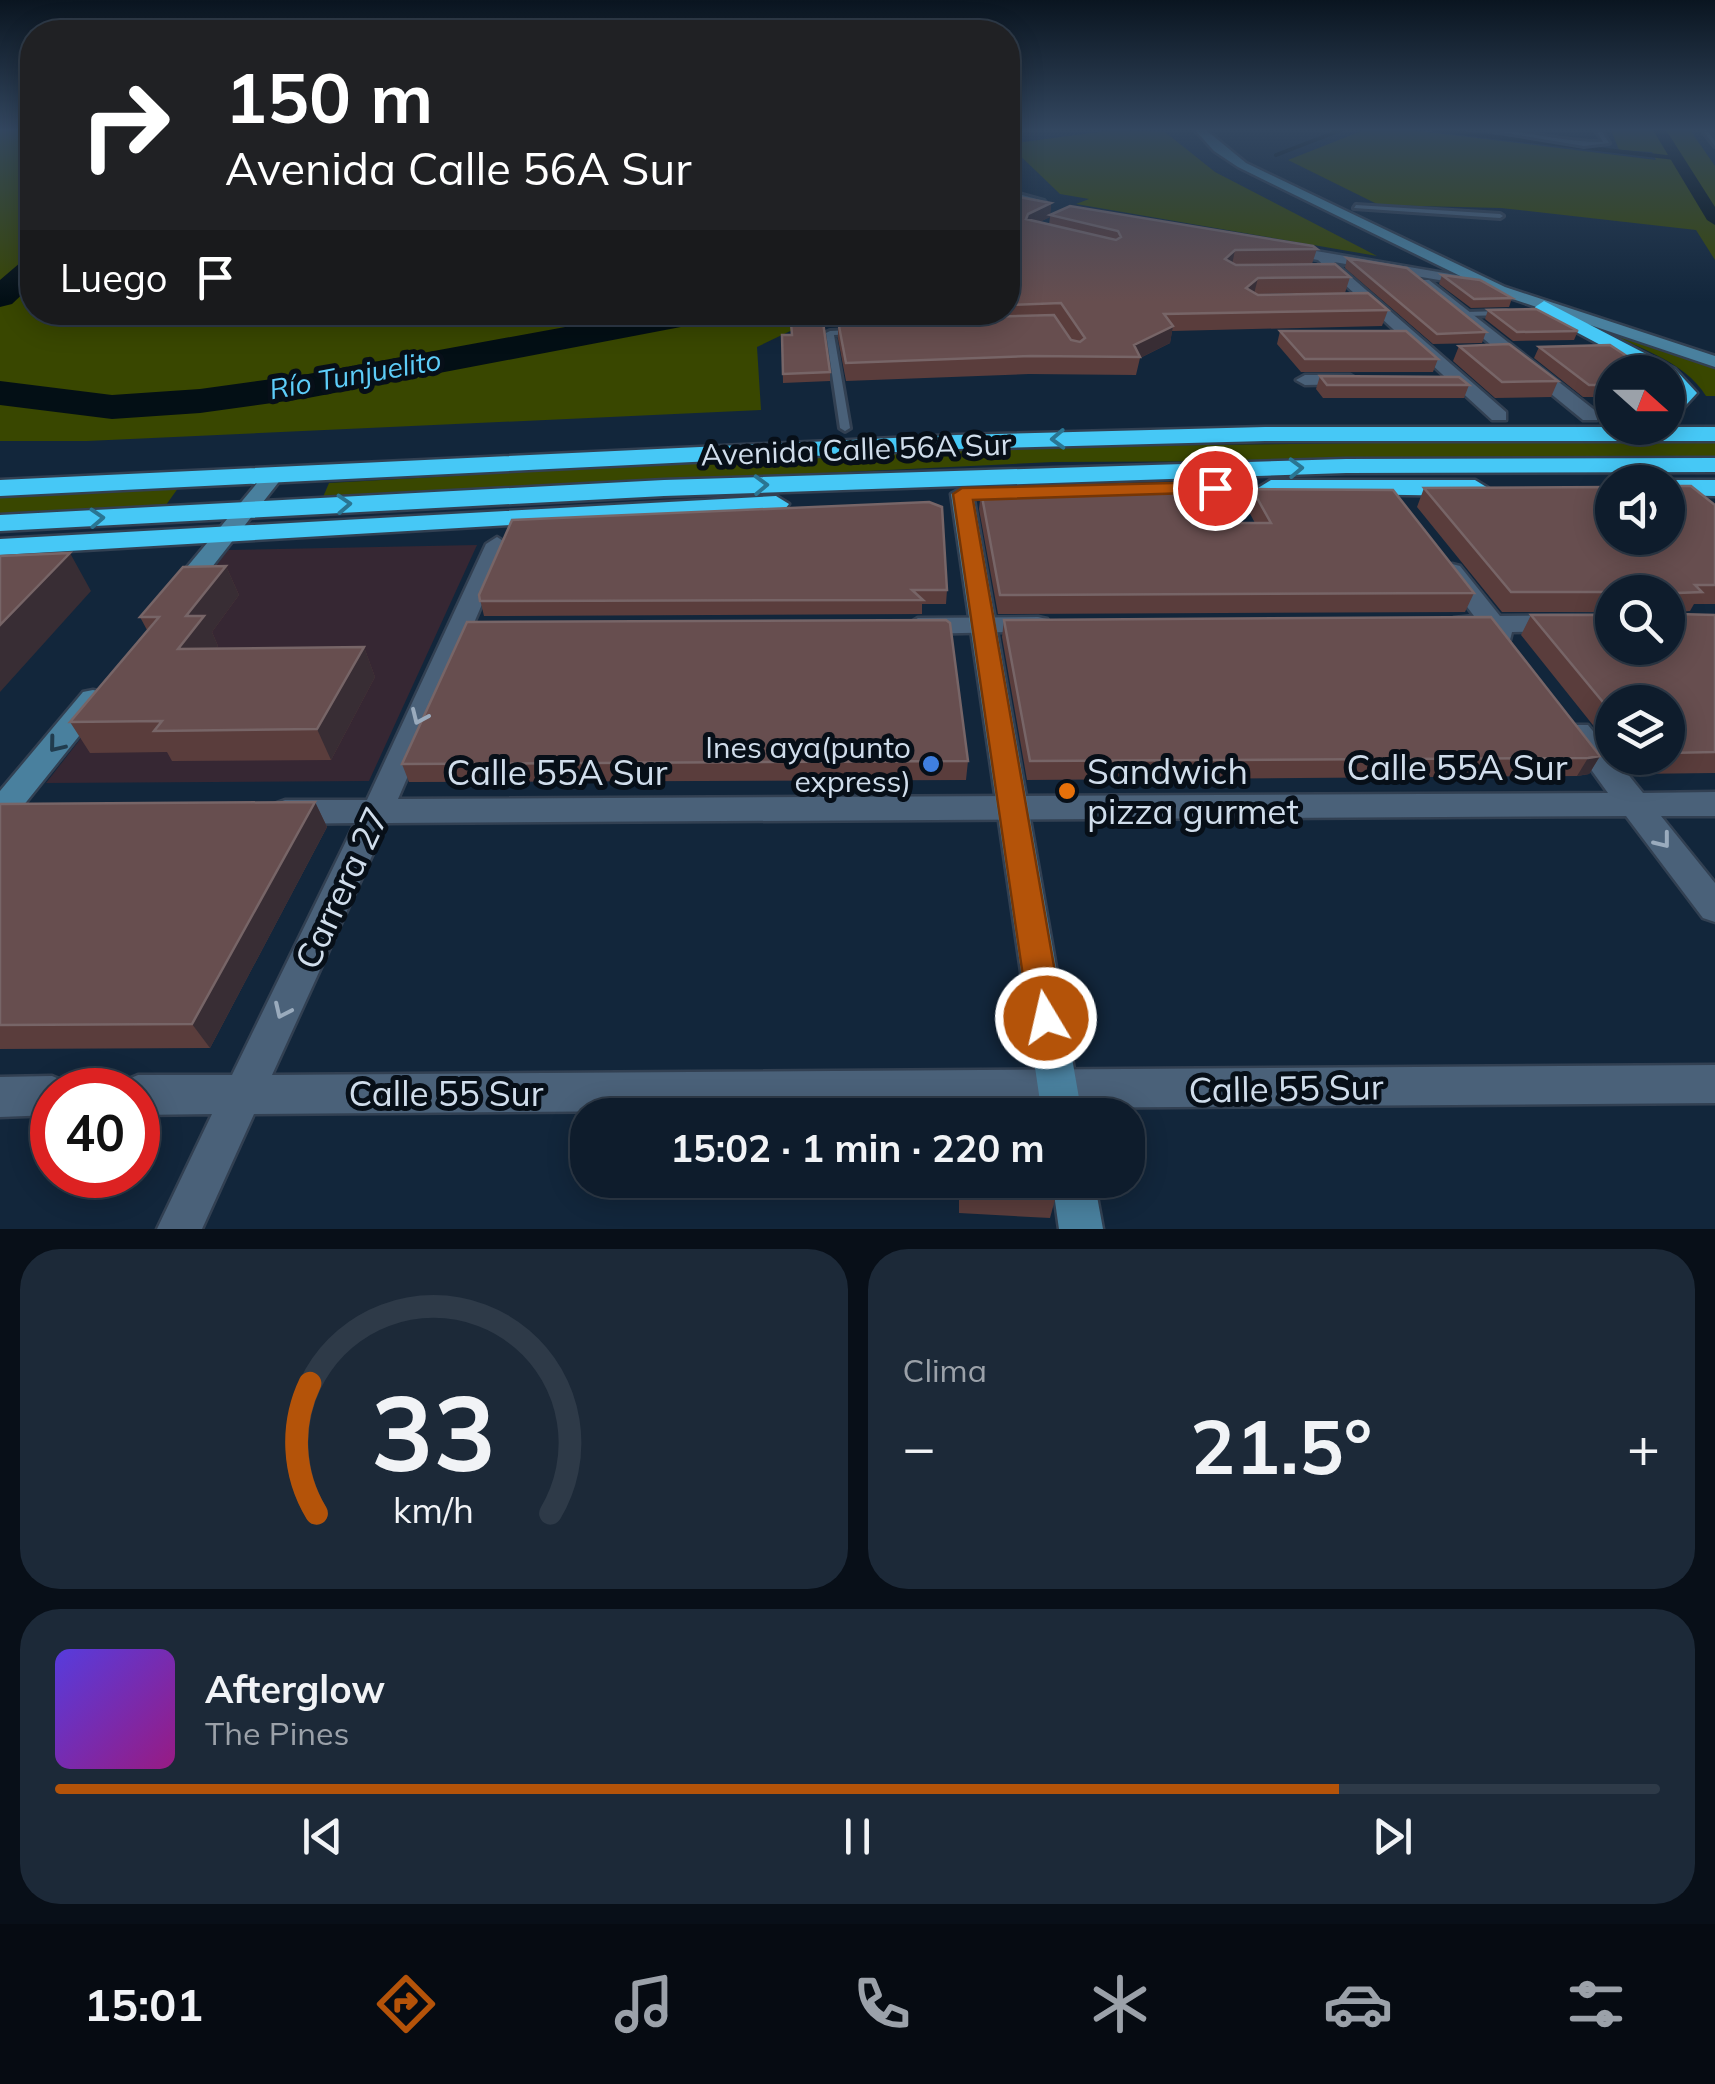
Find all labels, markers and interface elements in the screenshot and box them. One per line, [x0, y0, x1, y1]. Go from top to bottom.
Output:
text: 150 m [225, 53, 433, 141]
icon: right [60, 60, 190, 190]
text: Avenida Calle 56A Sur [225, 140, 692, 196]
icon: arrive [188, 250, 243, 305]
text: Luego [60, 254, 168, 302]
water label: Río Tunjuelito [266, 342, 444, 406]
north arrow [1595, 355, 1685, 445]
map controls [1595, 355, 1685, 775]
street label: Avenida Calle 56A Sur [700, 425, 1012, 473]
one-way arrow [1049, 428, 1065, 449]
pin [1173, 446, 1258, 531]
one-way arrow [1288, 457, 1304, 478]
icon: arrive [1188, 461, 1243, 516]
button: sound [1595, 465, 1685, 555]
one-way arrow [754, 474, 770, 495]
one-way arrow [337, 494, 353, 515]
one-way arrow [90, 508, 106, 529]
button: search [1595, 575, 1685, 665]
button: layers [1595, 685, 1685, 775]
one-way arrow [412, 707, 432, 725]
place label: Ines aya(punto express) [705, 728, 911, 800]
one-way arrow [50, 734, 68, 752]
street label: Calle 55A Sur [1347, 745, 1568, 789]
place label: Sandwich pizza gurmet [1087, 749, 1299, 833]
street label: Calle 55A Sur [447, 750, 668, 794]
marker: Ines aya(punto express) [920, 753, 942, 775]
marker: Sandwich pizza gurmet [1056, 780, 1078, 802]
street label: Carrera 27 [284, 800, 398, 976]
one-way arrow [1651, 830, 1668, 848]
position arrow [994, 966, 1098, 1070]
one-way arrow [275, 1001, 294, 1019]
street label: Calle 55 Sur [1188, 1064, 1384, 1112]
speed limit sign: 40 [30, 1068, 160, 1198]
street label: Calle 55 Sur [348, 1071, 544, 1115]
text: 15:02 · 1 min · 220 m [670, 1124, 1045, 1172]
text: Clima [903, 1350, 987, 1390]
text: 33 [371, 1366, 496, 1497]
text: 21.5° [1190, 1399, 1372, 1493]
text: − [903, 1412, 936, 1481]
text: + [1627, 1412, 1660, 1481]
text: km/h [393, 1487, 474, 1532]
text: Afterglow [205, 1665, 385, 1713]
text: The Pines [205, 1713, 349, 1753]
icon: previous [295, 1809, 350, 1864]
icon: pause [830, 1809, 885, 1864]
icon: next [1365, 1809, 1420, 1864]
icon: directions [371, 1969, 441, 2039]
icon: music [609, 1969, 679, 2039]
icon: phone [847, 1969, 917, 2039]
icon: climate [1085, 1969, 1155, 2039]
icon: car [1323, 1969, 1393, 2039]
icon: filters [1561, 1969, 1631, 2039]
text: 15:01 [84, 1976, 203, 2032]

